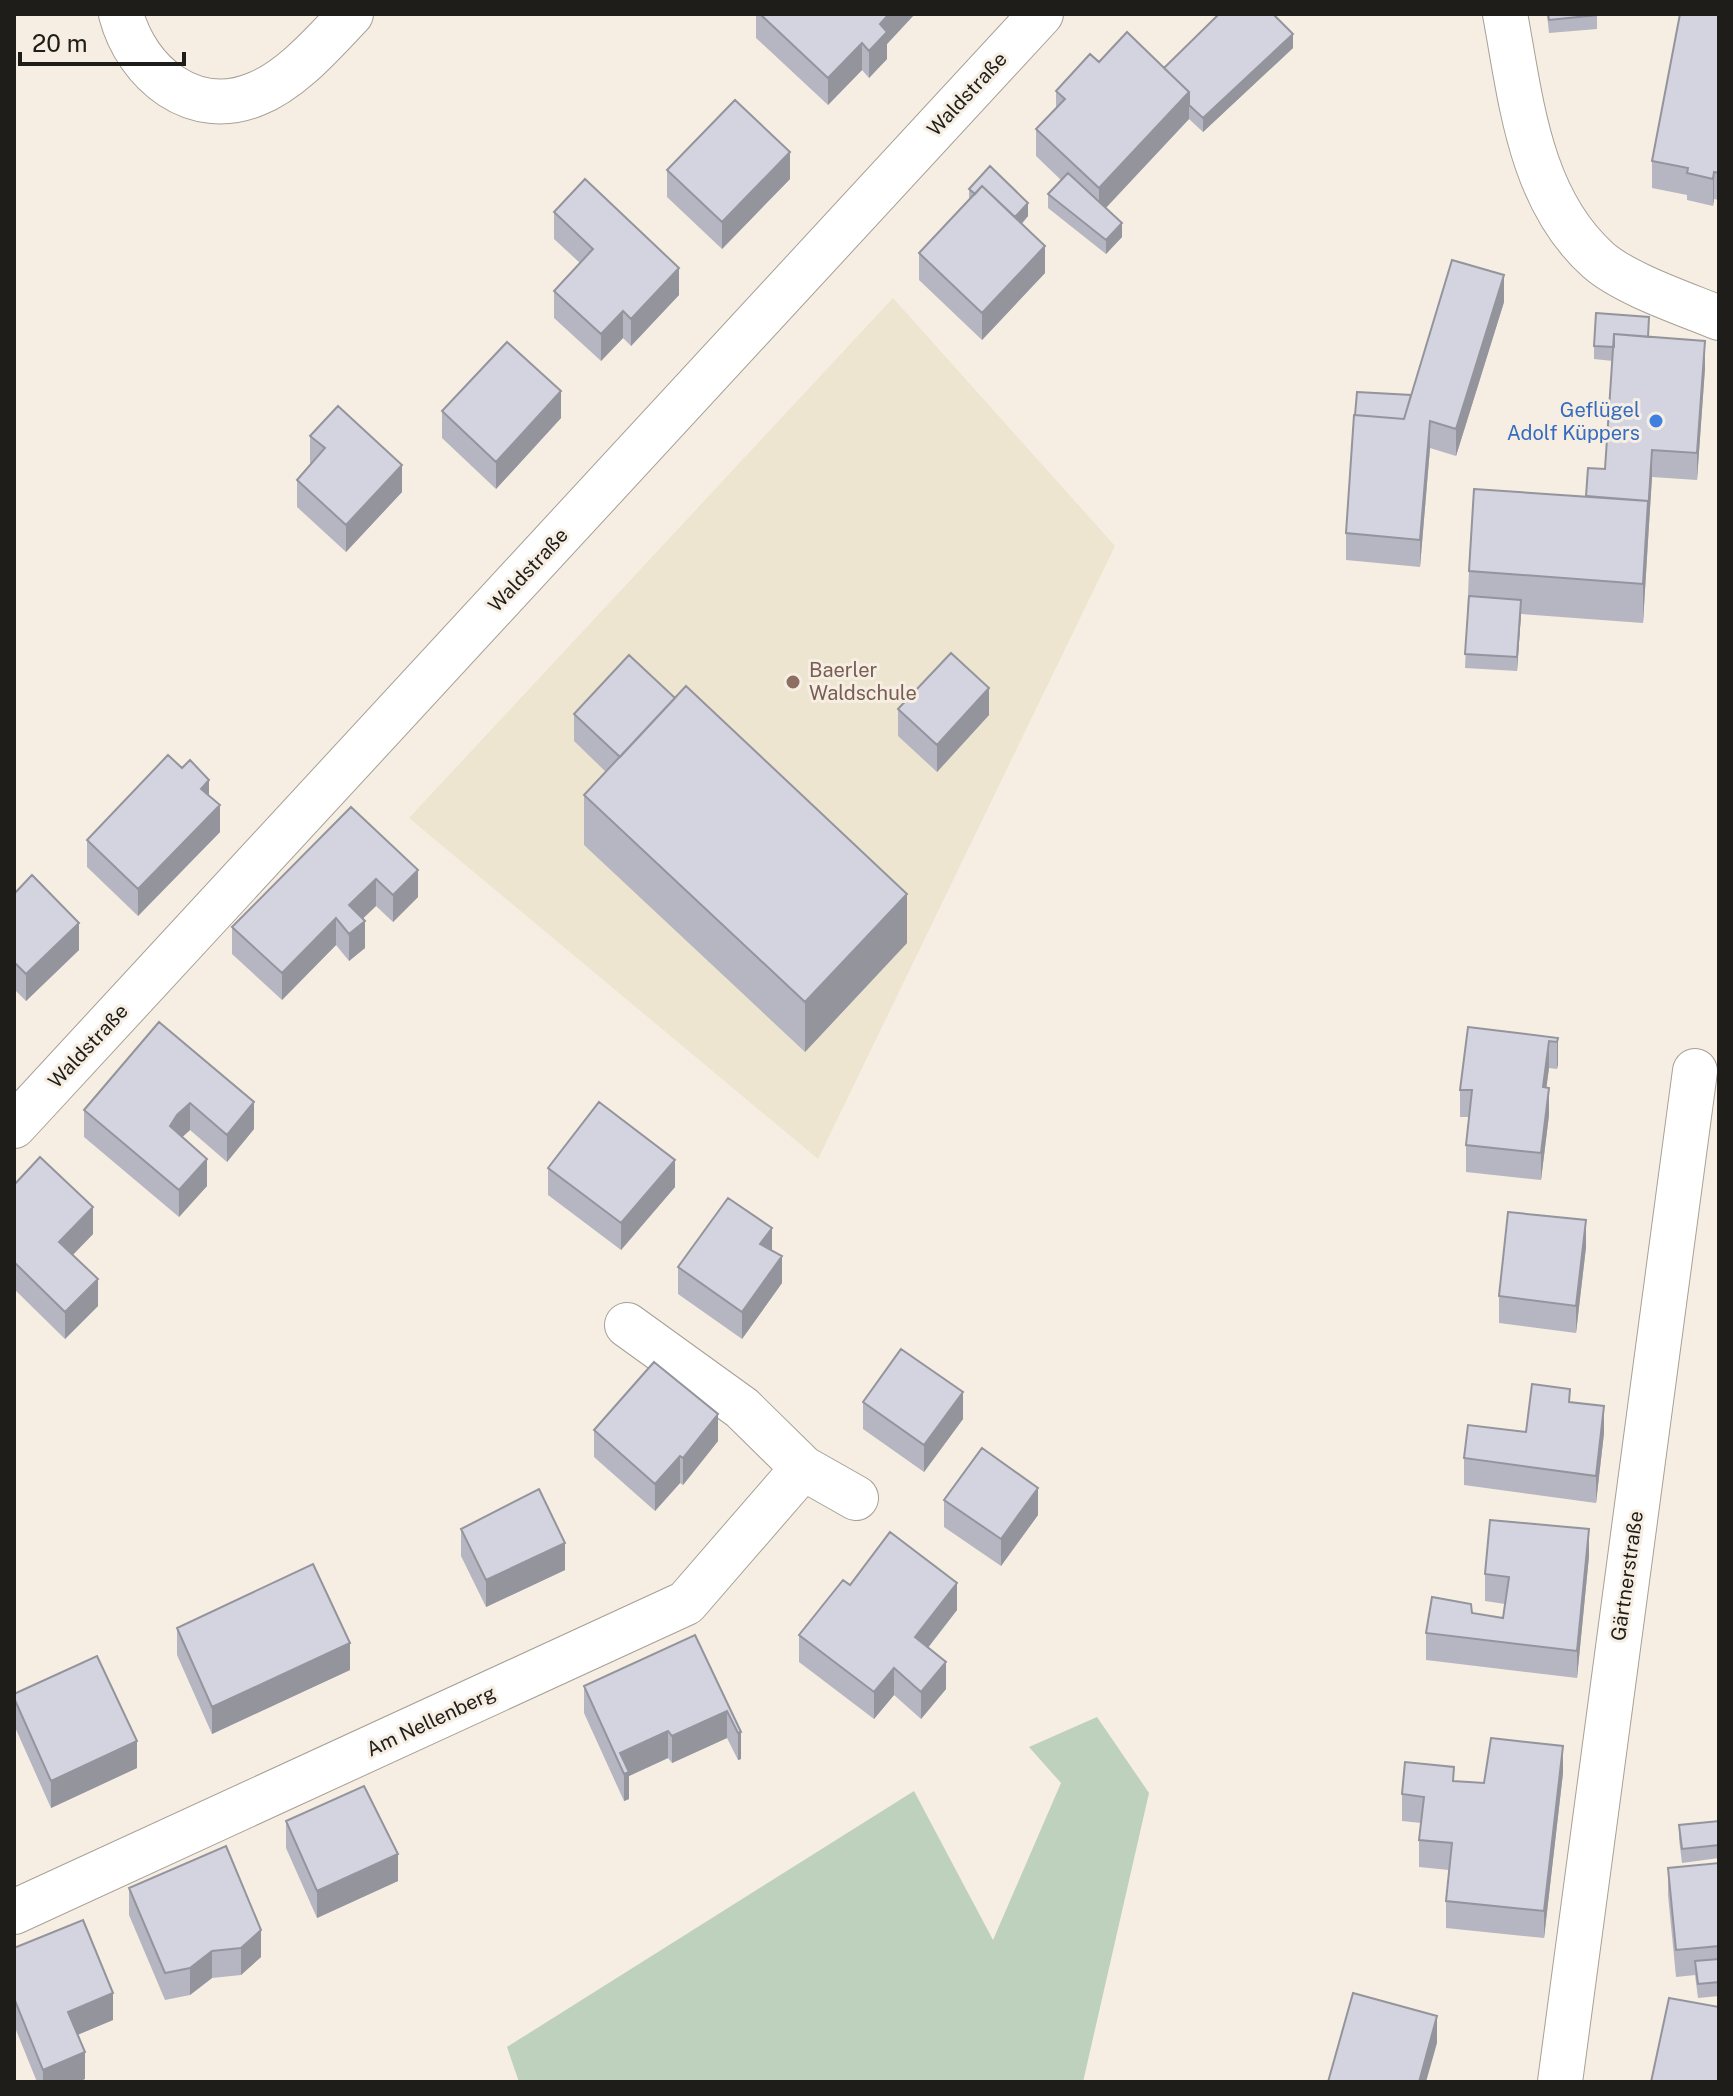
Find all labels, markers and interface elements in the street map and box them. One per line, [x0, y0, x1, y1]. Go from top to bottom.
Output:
scale bar [20, 16, 184, 66]
text: 20 m [32, 29, 88, 57]
street label: Waldstraße [922, 47, 1012, 141]
place label: Geflügel Adolf Küppers [1507, 398, 1640, 445]
marker: Geflügel Adolf Küppers [1647, 412, 1665, 430]
street label: Waldstraße [483, 523, 573, 617]
place label: Baerler Waldschule [809, 658, 917, 705]
marker: Baerler Waldschule [784, 673, 802, 691]
street label: Waldstraße [43, 999, 133, 1093]
street label: Gärtnerstraße [1606, 1509, 1648, 1643]
street label: Am Nellenberg [362, 1681, 500, 1761]

